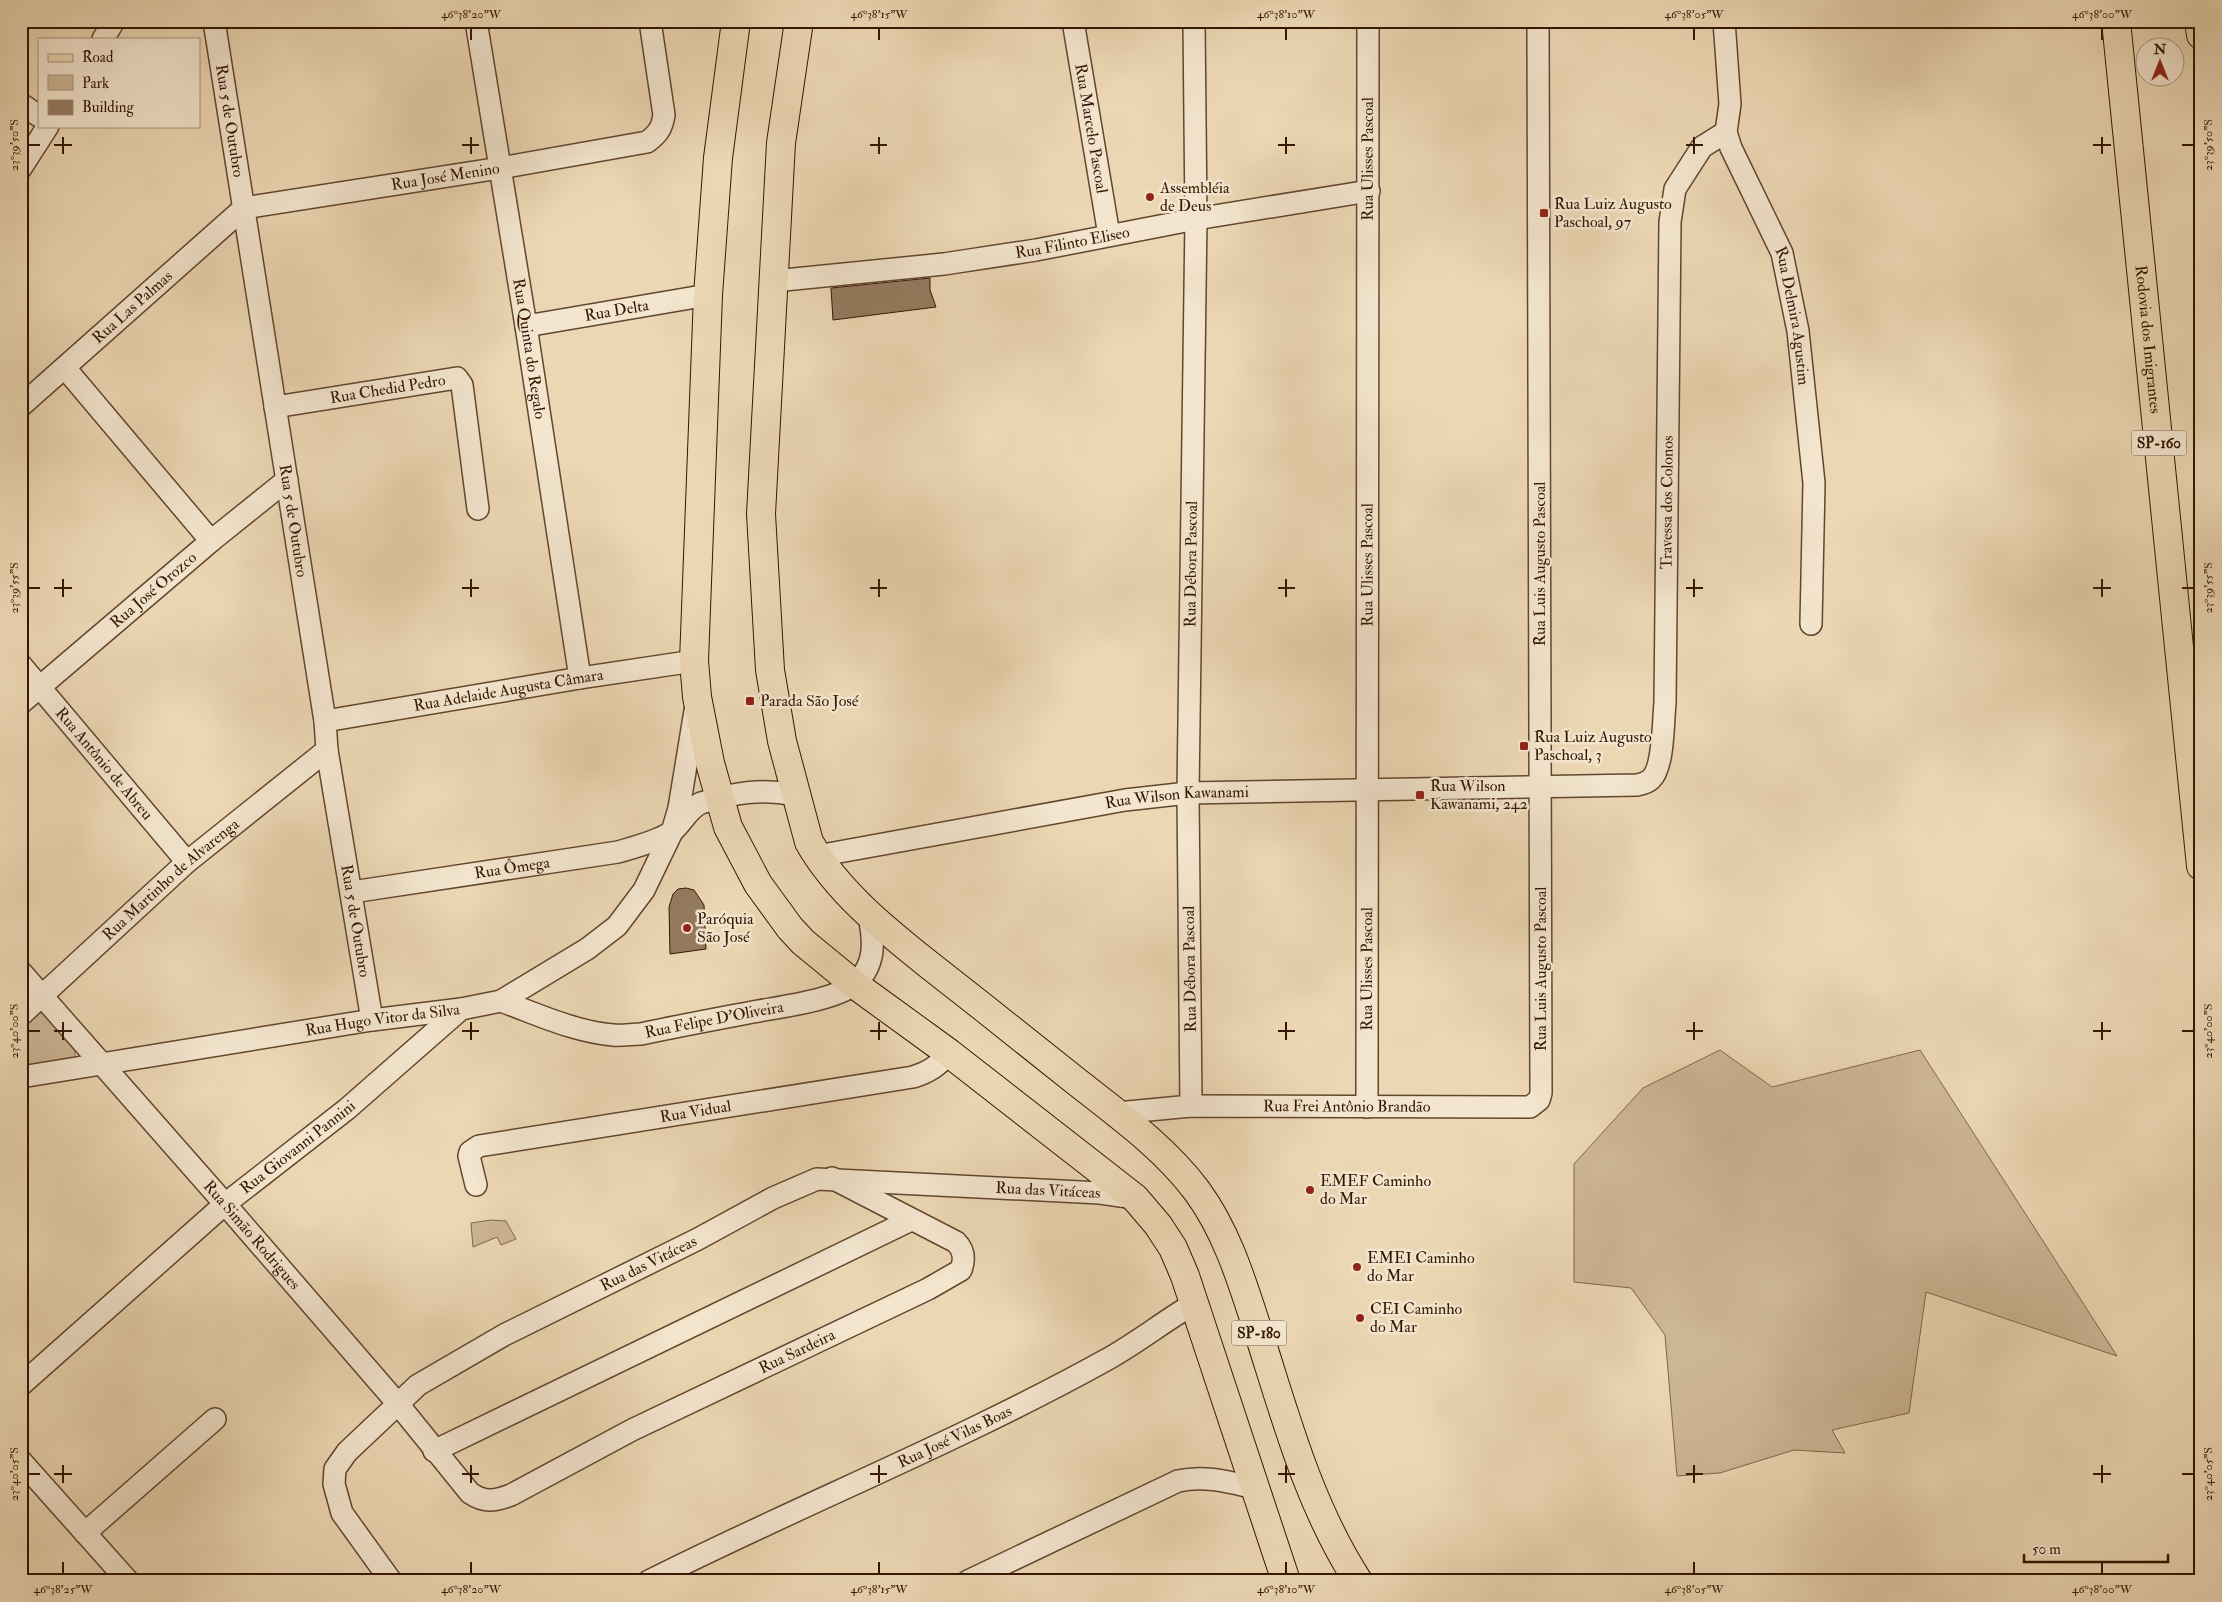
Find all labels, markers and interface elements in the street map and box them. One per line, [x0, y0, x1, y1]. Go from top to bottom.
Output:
text: 46°38'20"W [441, 7, 502, 22]
text: 46°38'15"W [850, 7, 908, 22]
text: 46°38'10"W [1257, 7, 1316, 22]
text: 46°38'05"W [1665, 7, 1724, 22]
text: 46°38'00"W [2072, 7, 2133, 22]
legend [38, 38, 200, 128]
north arrow [2134, 38, 2184, 88]
text: N [2153, 41, 2167, 58]
text: Road [82, 48, 114, 67]
street label: Rua Marcelo Pascoal [1070, 62, 1112, 195]
street label: Rua 5 de Outubro [211, 63, 249, 179]
text: Park [82, 74, 109, 93]
street label: Rua Ulisses Pascoal [1358, 97, 1378, 221]
text: Building [82, 98, 134, 117]
text: 23°39'50"S [7, 119, 22, 171]
text: 23°39'50"S [2201, 119, 2216, 171]
street label: Rua José Menino [390, 158, 501, 195]
place label: Assembléia de Deus [1159, 178, 1230, 216]
marker: Assembléia de Deus [1144, 191, 1156, 203]
place label: Rua Luiz Augusto Paschoal, 97 [1554, 194, 1672, 232]
marker: Rua Luiz Augusto Paschoal, 97 [1538, 207, 1550, 219]
street label: Rua Filinto Eliseo [1014, 222, 1132, 263]
street label: Rua Delmira Agustim [1770, 243, 1814, 387]
street label: Rodovia dos Imigrantes [2131, 264, 2165, 415]
street label: Rua Las Palmas [88, 266, 177, 348]
street label: Rua Quinta do Regalo [508, 277, 550, 421]
street label: Rua Delta [583, 295, 651, 326]
street label: Rua Chedid Pedro [328, 370, 447, 408]
road number: SP-160 [2132, 430, 2186, 456]
street label: Travessa dos Colonos [1656, 435, 1678, 569]
street label: Rua 5 de Outubro [274, 463, 312, 579]
street label: Rua Luis Augusto Pascoal [1530, 482, 1550, 646]
street label: Rua Débora Pascoal [1180, 501, 1202, 627]
street label: Rua Ulisses Pascoal [1357, 503, 1378, 627]
street label: Rua José Orozco [106, 547, 201, 633]
text: 23°39'55"S [7, 562, 22, 614]
text: 23°39'55"S [2201, 562, 2216, 614]
street label: Rua Adelaide Augusta Câmara [412, 665, 605, 716]
place label: Parada São José [760, 691, 859, 712]
marker: Parada São José [744, 695, 756, 707]
street label: Rua Antônio de Abreu [51, 703, 157, 824]
place label: Rua Luiz Augusto Paschoal, 3 [1534, 727, 1652, 765]
marker: Rua Luiz Augusto Paschoal, 3 [1518, 740, 1530, 752]
place label: Rua Wilson Kawanami, 242 [1430, 776, 1528, 814]
street label: Rua Wilson Kawanami [1103, 782, 1249, 813]
marker: Rua Wilson Kawanami, 242 [1414, 789, 1426, 801]
street label: Rua Martinho de Alvarenga [98, 814, 244, 945]
street label: Rua Ômega [473, 852, 552, 883]
street label: Rua 5 de Outubro [336, 863, 375, 979]
street label: Rua Luis Augusto Pascoal [1531, 887, 1551, 1051]
street label: Rua Débora Pascoal [1179, 906, 1201, 1032]
street label: Rua Ulisses Pascoal [1357, 907, 1377, 1031]
place label: Paróquia São José [697, 909, 754, 948]
marker: Paróquia São José [681, 922, 693, 934]
street label: Rua Felipe D'Oliveira [643, 997, 785, 1043]
street label: Rua Hugo Vitor da Silva [304, 999, 461, 1041]
text: 23°40'00"S [7, 1004, 22, 1058]
text: 23°40'00"S [2201, 1004, 2216, 1058]
street label: Rua Giovanni Pannini [236, 1096, 360, 1199]
street label: Rua Vidual [658, 1096, 733, 1127]
street label: Rua Frei Antônio Brandão [1263, 1096, 1431, 1117]
place label: EMEF Caminho do Mar [1320, 1171, 1431, 1209]
street label: Rua Simão Rodrigues [199, 1176, 305, 1294]
street label: Rua das Vitáceas [995, 1178, 1101, 1203]
marker: EMEF Caminho do Mar [1304, 1184, 1316, 1196]
street label: Rua das Vitáceas [597, 1231, 700, 1296]
place label: EMEI Caminho do Mar [1367, 1248, 1475, 1286]
marker: EMEI Caminho do Mar [1351, 1261, 1363, 1273]
place label: CEI Caminho do Mar [1370, 1299, 1463, 1337]
marker: CEI Caminho do Mar [1354, 1312, 1366, 1324]
road number: SP-180 [1232, 1320, 1286, 1346]
street label: Rua Sardeira [755, 1325, 839, 1378]
street label: Rua José Vilas Boas [894, 1401, 1015, 1473]
text: 23°40'05"S [7, 1447, 22, 1501]
text: 23°40'05"S [2201, 1447, 2216, 1501]
scale bar [2024, 1532, 2168, 1564]
text: 50 m [2032, 1540, 2061, 1559]
text: 46°38'25"W [34, 1582, 93, 1597]
text: 46°38'20"W [441, 1582, 502, 1597]
text: 46°38'15"W [850, 1582, 908, 1597]
text: 46°38'10"W [1257, 1582, 1316, 1597]
text: 46°38'05"W [1665, 1582, 1724, 1597]
text: 46°38'00"W [2072, 1582, 2133, 1597]

